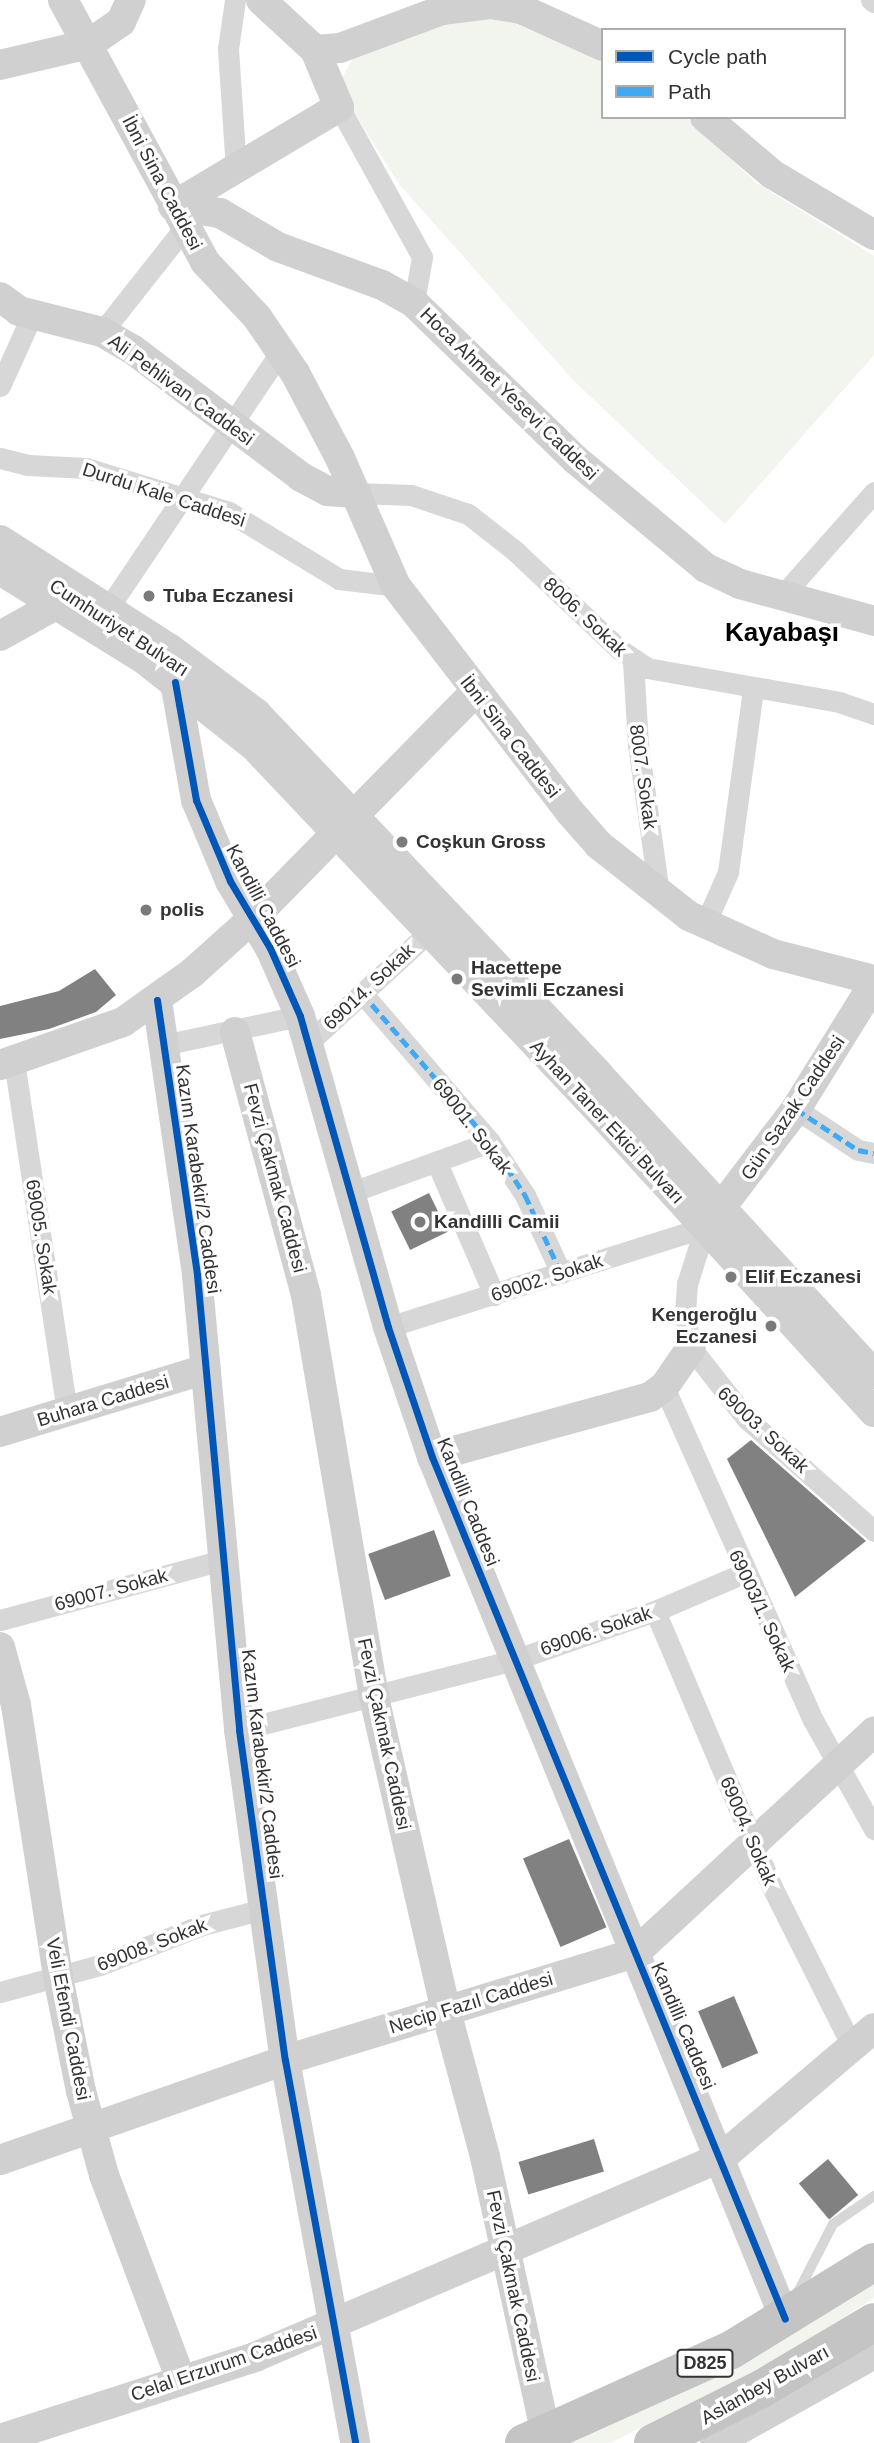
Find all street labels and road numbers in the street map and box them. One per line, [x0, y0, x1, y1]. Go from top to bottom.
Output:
street label: İbni Sina Caddesi [117, 112, 207, 254]
street label: Hoca Ahmet Yesevi Caddesi [415, 302, 603, 486]
street label: Ali Pehlivan Caddesi [104, 330, 258, 450]
street label: Durdu Kale Caddesi [80, 458, 248, 532]
street label: 8006. Sokak [539, 573, 631, 661]
street label: Cumhuriyet Bulvarı [45, 574, 193, 682]
street label: İbni Sina Caddesi [455, 671, 565, 803]
street label: 8007. Sokak [624, 723, 662, 831]
street label: Kandilli Caddesi [221, 840, 305, 972]
street label: 69014. Sokak [319, 939, 419, 1035]
street label: Gün Sazak Caddesi [736, 1032, 850, 1184]
street label: Ayhan Taner Ekici Bulvarı [525, 1035, 689, 1209]
street label: Kazım Karabekir/2 Caddesi [171, 1063, 225, 1295]
street label: 69001. Sokak [427, 1073, 517, 1179]
street label: Fevzi Çakmak Caddesi [239, 1081, 311, 1275]
street label: 69005. Sokak [21, 1178, 61, 1296]
street label: 69002. Sokak [488, 1249, 606, 1307]
street label: Buhara Caddesi [35, 1370, 171, 1432]
street label: 69003. Sokak [713, 1382, 813, 1478]
street label: Kandilli Caddesi [432, 1435, 504, 1569]
street label: 69003/1. Sokak [724, 1546, 800, 1676]
street label: 69007. Sokak [52, 1564, 170, 1616]
street label: 69006. Sokak [537, 1601, 655, 1661]
street label: Fevzi Çakmak Caddesi [353, 1636, 415, 1832]
street label: Kazım Karabekir/2 Caddesi [237, 1648, 287, 1880]
street label: 69004. Sokak [715, 1773, 781, 1889]
street label: 69008. Sokak [94, 1914, 210, 1976]
street label: Veli Efendi Caddesi [41, 1936, 95, 2102]
street label: Kandilli Caddesi [646, 1959, 720, 2093]
street label: Necip Fazıl Caddesi [386, 1967, 556, 2039]
street label: Fevzi Çakmak Caddesi [482, 2188, 544, 2384]
street label: Celal Erzurum Caddesi [128, 2321, 320, 2407]
street label: Aslanbey Bulvarı [697, 2340, 833, 2430]
road number: D825 [675, 2348, 735, 2378]

